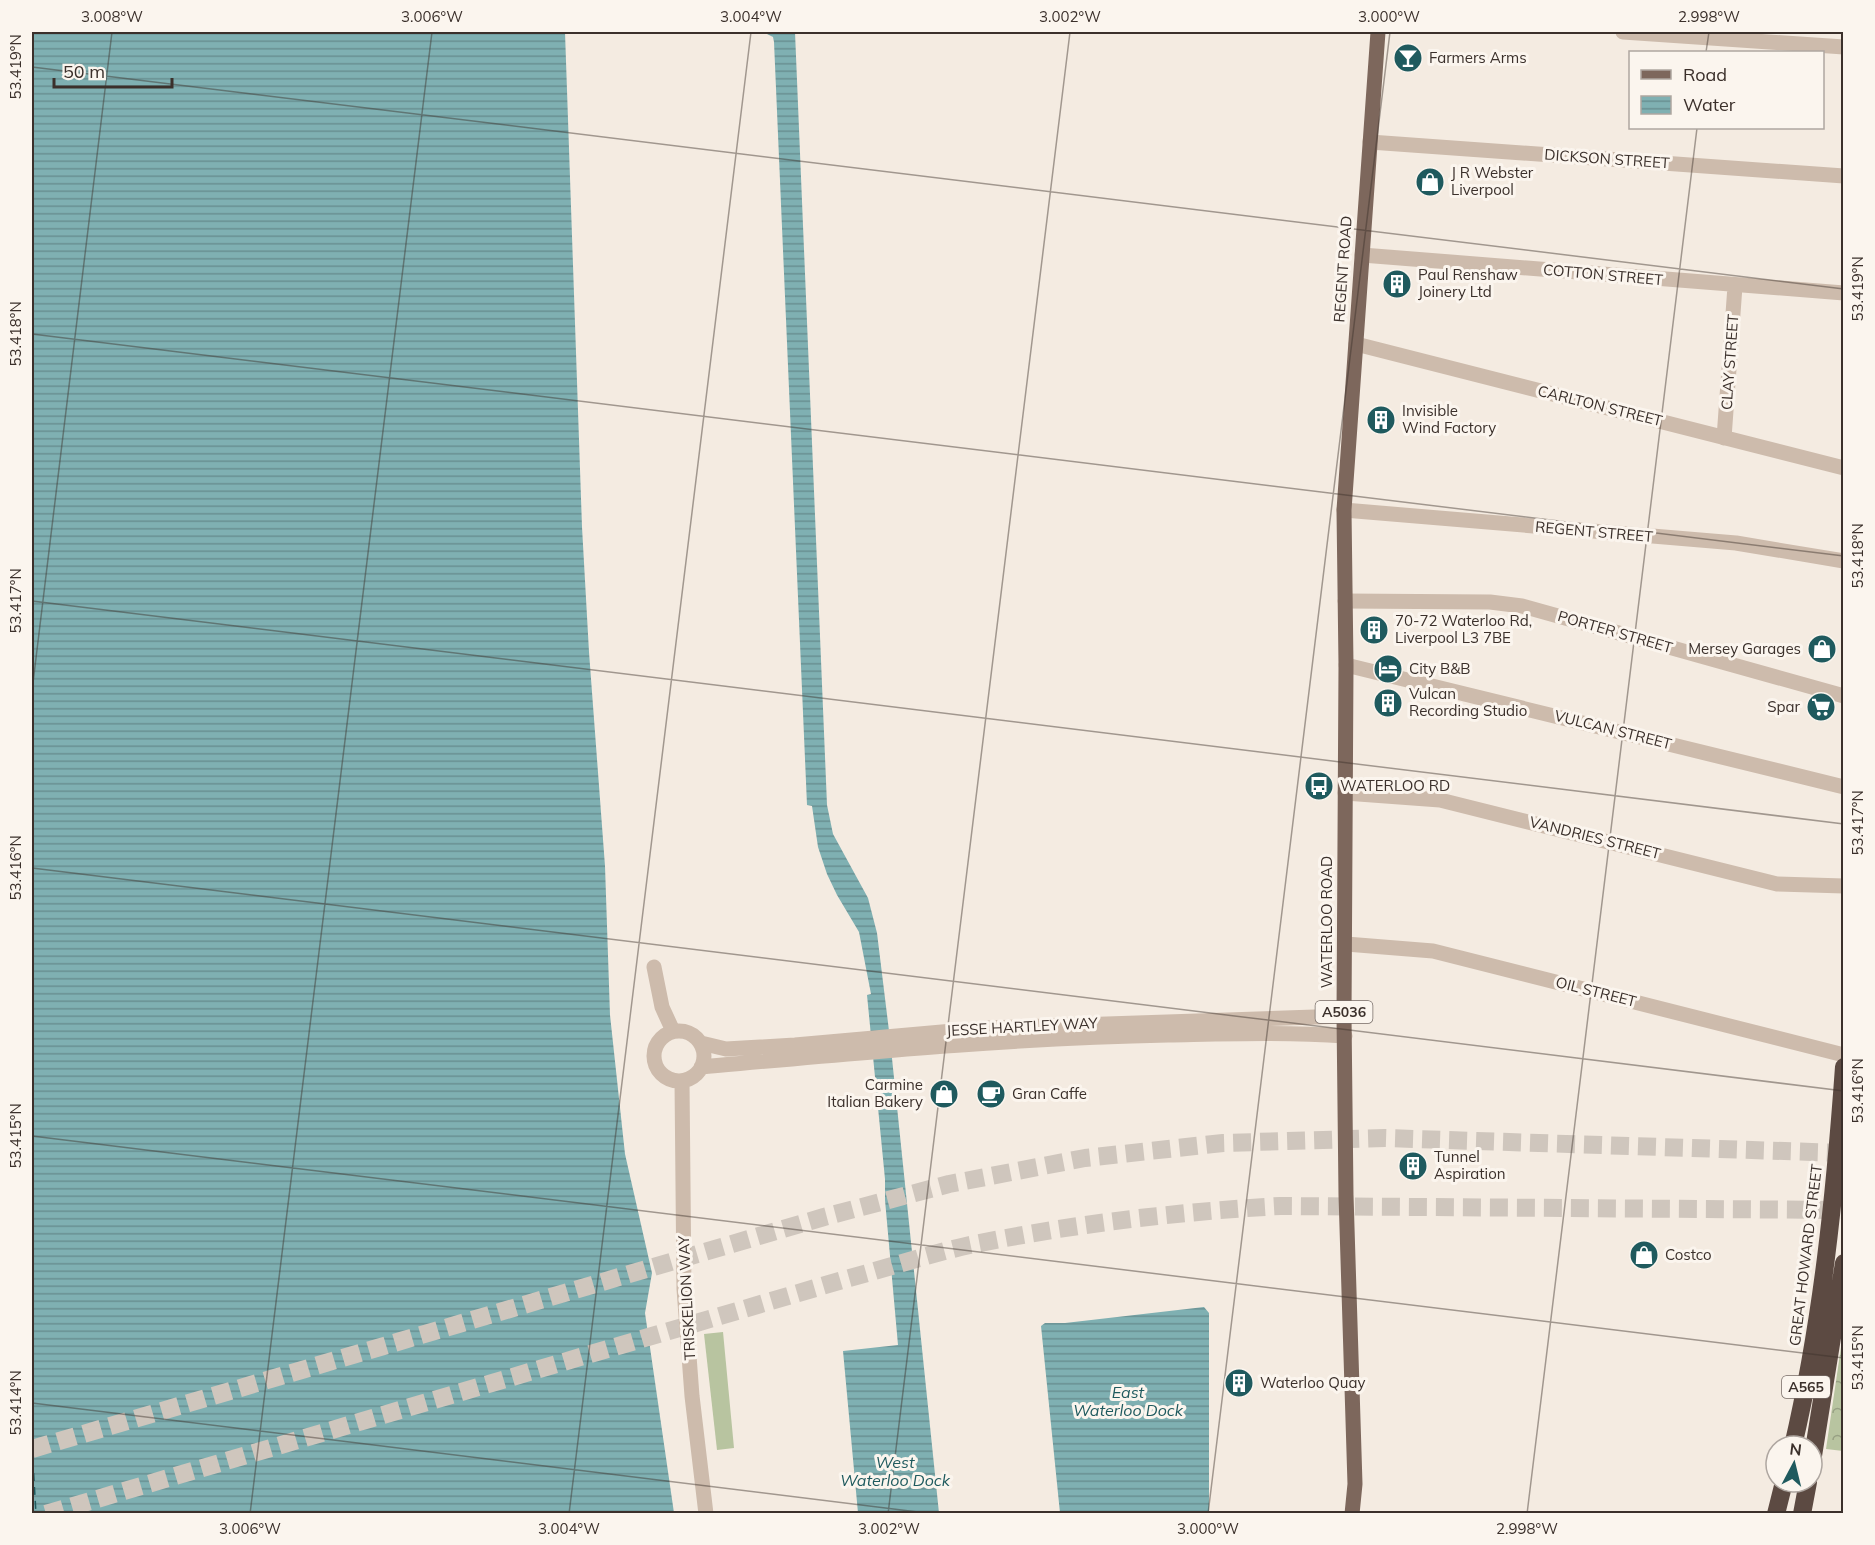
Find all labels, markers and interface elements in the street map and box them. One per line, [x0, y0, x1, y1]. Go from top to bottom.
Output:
text: 3.008°W [81, 7, 143, 26]
text: 3.006°W [401, 7, 463, 26]
text: 3.004°W [720, 7, 782, 26]
text: 3.002°W [1039, 7, 1101, 26]
text: 3.000°W [1358, 7, 1420, 26]
text: 2.998°W [1678, 7, 1740, 26]
text: 53.419°N [6, 34, 25, 100]
bar icon: Farmers Arms [1392, 42, 1424, 74]
place label: Farmers Arms [1429, 48, 1527, 67]
scale bar [54, 51, 172, 89]
legend [1629, 51, 1824, 129]
text: 50 m [63, 60, 105, 83]
text: Road [1683, 63, 1727, 86]
text: Water [1683, 93, 1736, 116]
street label: DICKSON STREET [1544, 145, 1670, 172]
place label: J R Webster Liverpool [1451, 163, 1534, 199]
shop icon: J R Webster Liverpool [1414, 166, 1446, 198]
street label: REGENT ROAD [1329, 215, 1356, 323]
text: 53.419°N [1848, 256, 1867, 322]
street label: COTTON STREET [1542, 260, 1664, 289]
place label: Paul Renshaw Joinery Ltd [1418, 265, 1518, 301]
building icon: Paul Renshaw Joinery Ltd [1381, 268, 1413, 300]
text: 53.418°N [6, 301, 25, 367]
street label: CLAY STREET [1717, 313, 1742, 411]
street label: CARLTON STREET [1536, 381, 1664, 430]
place label: Invisible Wind Factory [1402, 401, 1496, 437]
building icon: Invisible Wind Factory [1365, 404, 1397, 436]
street label: REGENT STREET [1534, 517, 1654, 546]
text: 53.418°N [1848, 523, 1867, 589]
text: 53.417°N [6, 568, 25, 634]
street label: PORTER STREET [1556, 606, 1675, 657]
place label: 70-72 Waterloo Rd, Liverpool L3 7BE [1395, 611, 1532, 647]
building icon: 70-72 Waterloo Rd, Liverpool L3 7BE [1358, 614, 1390, 646]
shop icon: Mersey Garages [1806, 633, 1838, 665]
place label: Mersey Garages [1688, 639, 1801, 658]
hotel icon: City B&B [1372, 653, 1404, 685]
place label: City B&B [1409, 659, 1471, 678]
place label: Vulcan Recording Studio [1409, 684, 1527, 720]
building icon: Vulcan Recording Studio [1372, 687, 1404, 719]
supermarket icon: Spar [1805, 691, 1837, 723]
place label: Spar [1767, 697, 1801, 716]
street label: VULCAN STREET [1552, 706, 1674, 753]
bus stop icon: WATERLOO RD [1303, 770, 1335, 802]
place label: WATERLOO RD [1340, 776, 1450, 795]
text: 53.417°N [1848, 790, 1867, 856]
street label: VANDRIES STREET [1528, 812, 1663, 863]
text: 53.416°N [6, 835, 25, 901]
street label: WATERLOO ROAD [1317, 856, 1336, 988]
street label: OIL STREET [1554, 972, 1639, 1011]
road number: A5036 [1316, 1001, 1372, 1023]
street label: JESSE HARTLEY WAY [946, 1013, 1099, 1040]
text: 53.416°N [1848, 1058, 1867, 1124]
place label: Carmine Italian Bakery [827, 1075, 923, 1111]
shop icon: Carmine Italian Bakery [928, 1078, 960, 1110]
cafe icon: Gran Caffe [975, 1078, 1007, 1110]
place label: Gran Caffe [1012, 1084, 1087, 1103]
text: 53.415°N [6, 1103, 25, 1169]
place label: Tunnel Aspiration [1434, 1147, 1505, 1183]
building icon: Tunnel Aspiration [1397, 1150, 1429, 1182]
street label: GREAT HOWARD STREET [1785, 1163, 1826, 1347]
street label: TRISKELION WAY [674, 1234, 699, 1361]
shop icon: Costco [1628, 1239, 1660, 1271]
place label: Costco [1665, 1245, 1712, 1264]
text: 53.415°N [1848, 1325, 1867, 1391]
building icon: Waterloo Quay [1223, 1367, 1255, 1399]
text: 53.414°N [6, 1370, 25, 1436]
place label: Waterloo Quay [1260, 1373, 1365, 1392]
road number: A565 [1782, 1376, 1830, 1398]
water label: East Waterloo Dock [1073, 1382, 1184, 1420]
north arrow [1764, 1434, 1824, 1494]
text: N [1789, 1438, 1803, 1460]
water label: West Waterloo Dock [840, 1452, 951, 1490]
text: 3.006°W [219, 1519, 281, 1538]
text: 3.004°W [538, 1519, 600, 1538]
text: 3.002°W [858, 1519, 920, 1538]
text: 3.000°W [1177, 1519, 1239, 1538]
text: 2.998°W [1496, 1519, 1558, 1538]

